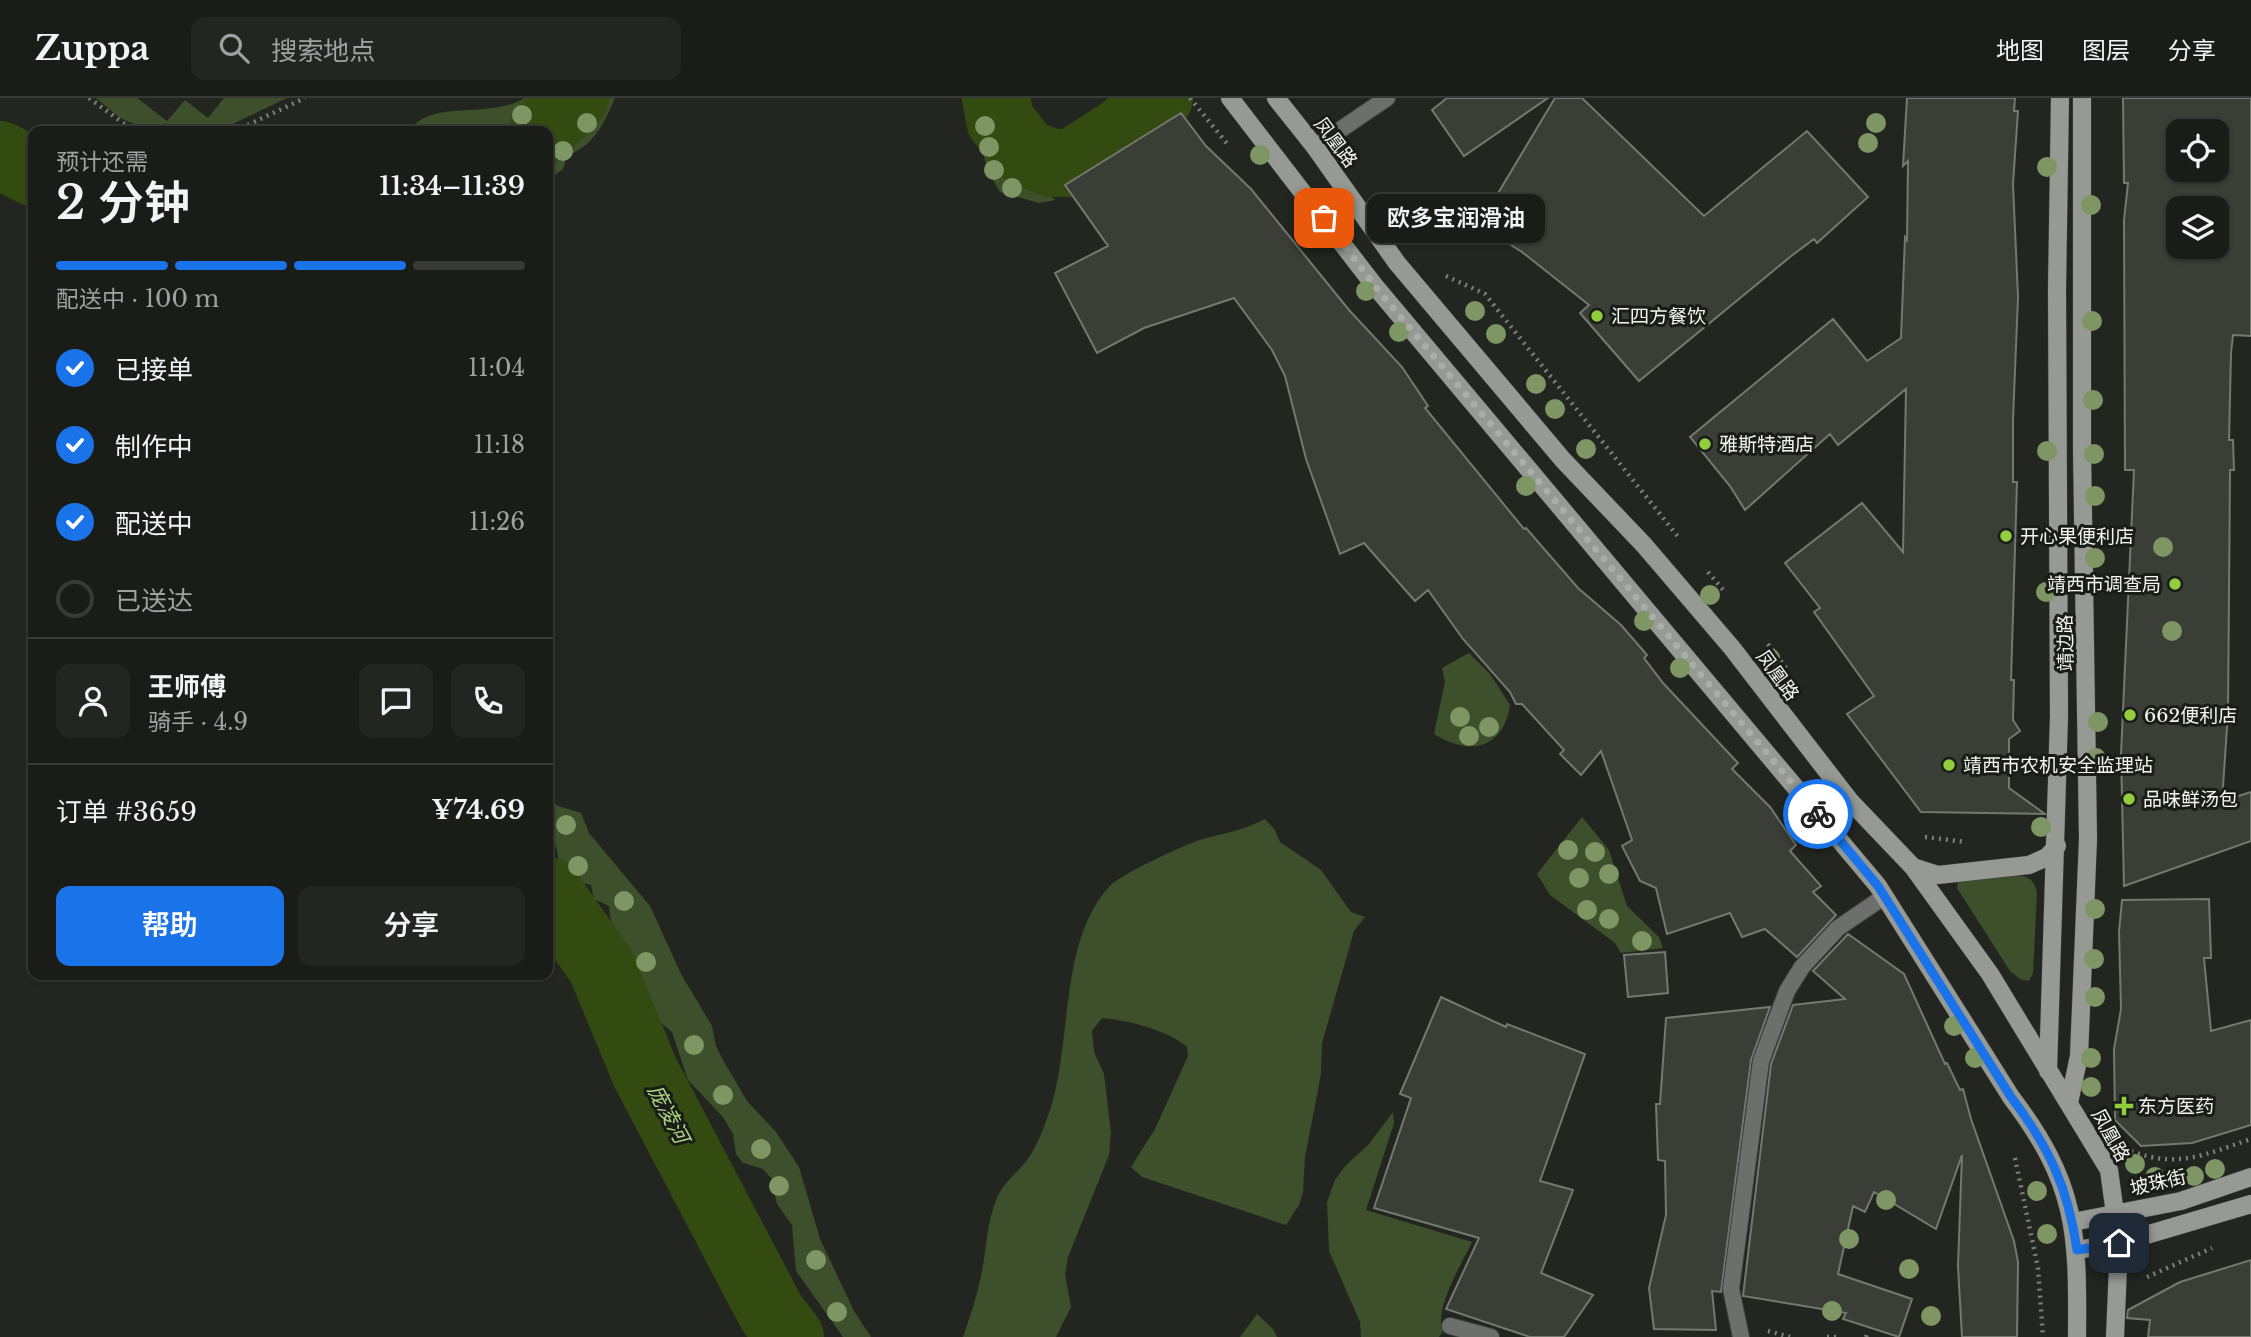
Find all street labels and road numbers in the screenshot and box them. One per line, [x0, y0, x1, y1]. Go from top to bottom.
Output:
street label: 凤凰路 [1309, 113, 1362, 172]
street label: 靖边路 [2054, 614, 2077, 672]
street label: 凤凰路 [1752, 645, 1804, 705]
street label: 凤凰路 [2087, 1105, 2134, 1166]
street label: 坡珠街 [2128, 1165, 2188, 1200]

